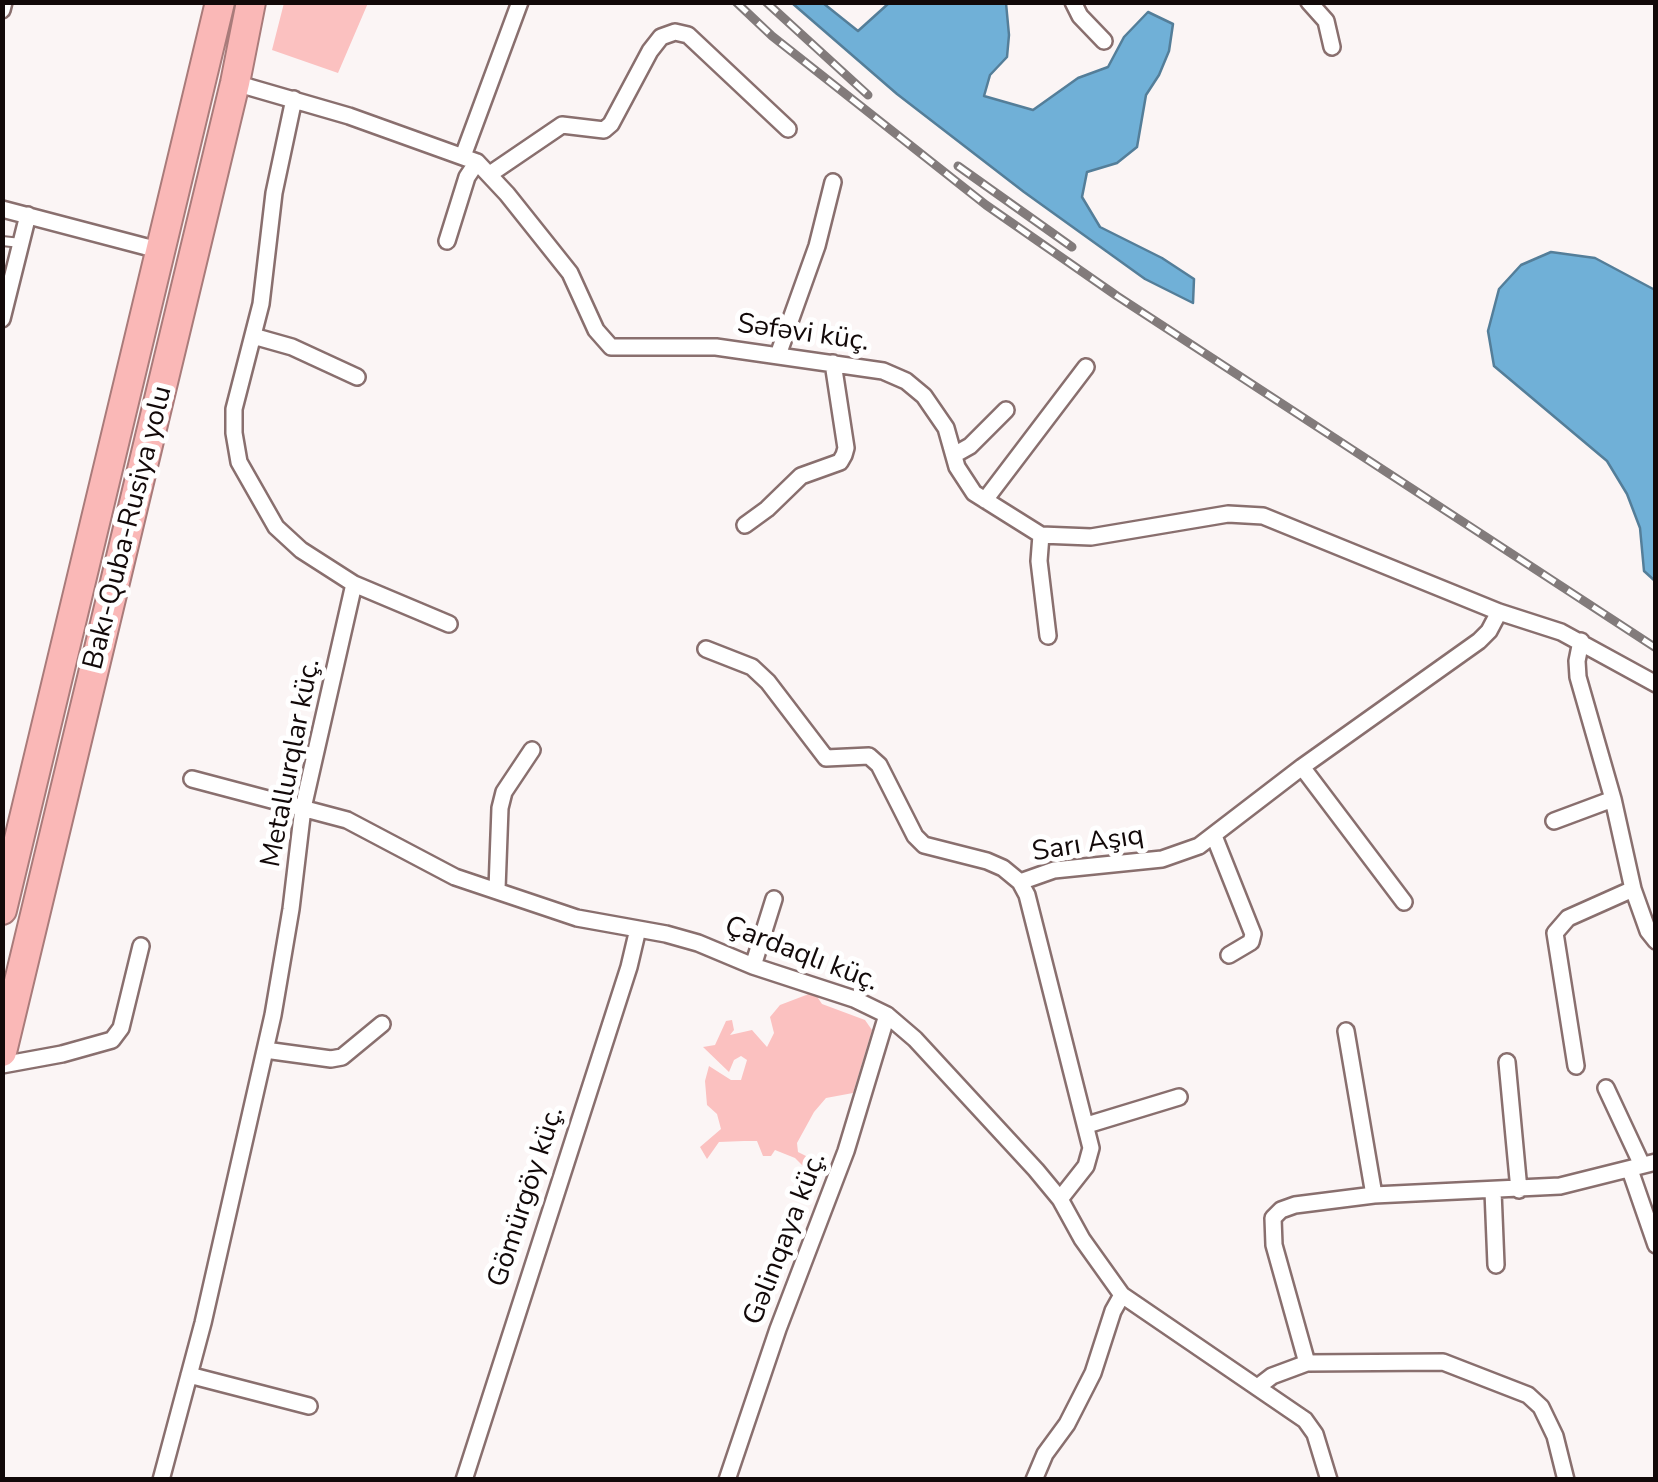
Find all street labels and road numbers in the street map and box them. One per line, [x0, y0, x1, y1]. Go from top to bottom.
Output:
street label: Səfəvi küç. [735, 308, 871, 360]
street label: Bakı-Quba-Rusiya yolu [78, 383, 180, 673]
street label: Metallurqlar küç. [255, 656, 329, 870]
street label: Sarı Aşıq [1030, 820, 1146, 870]
street label: Çardaqlı küç. [719, 910, 883, 1000]
street label: Gömürgöy küç. [482, 1102, 572, 1292]
street label: Gəlinqaya küç. [738, 1148, 834, 1330]

